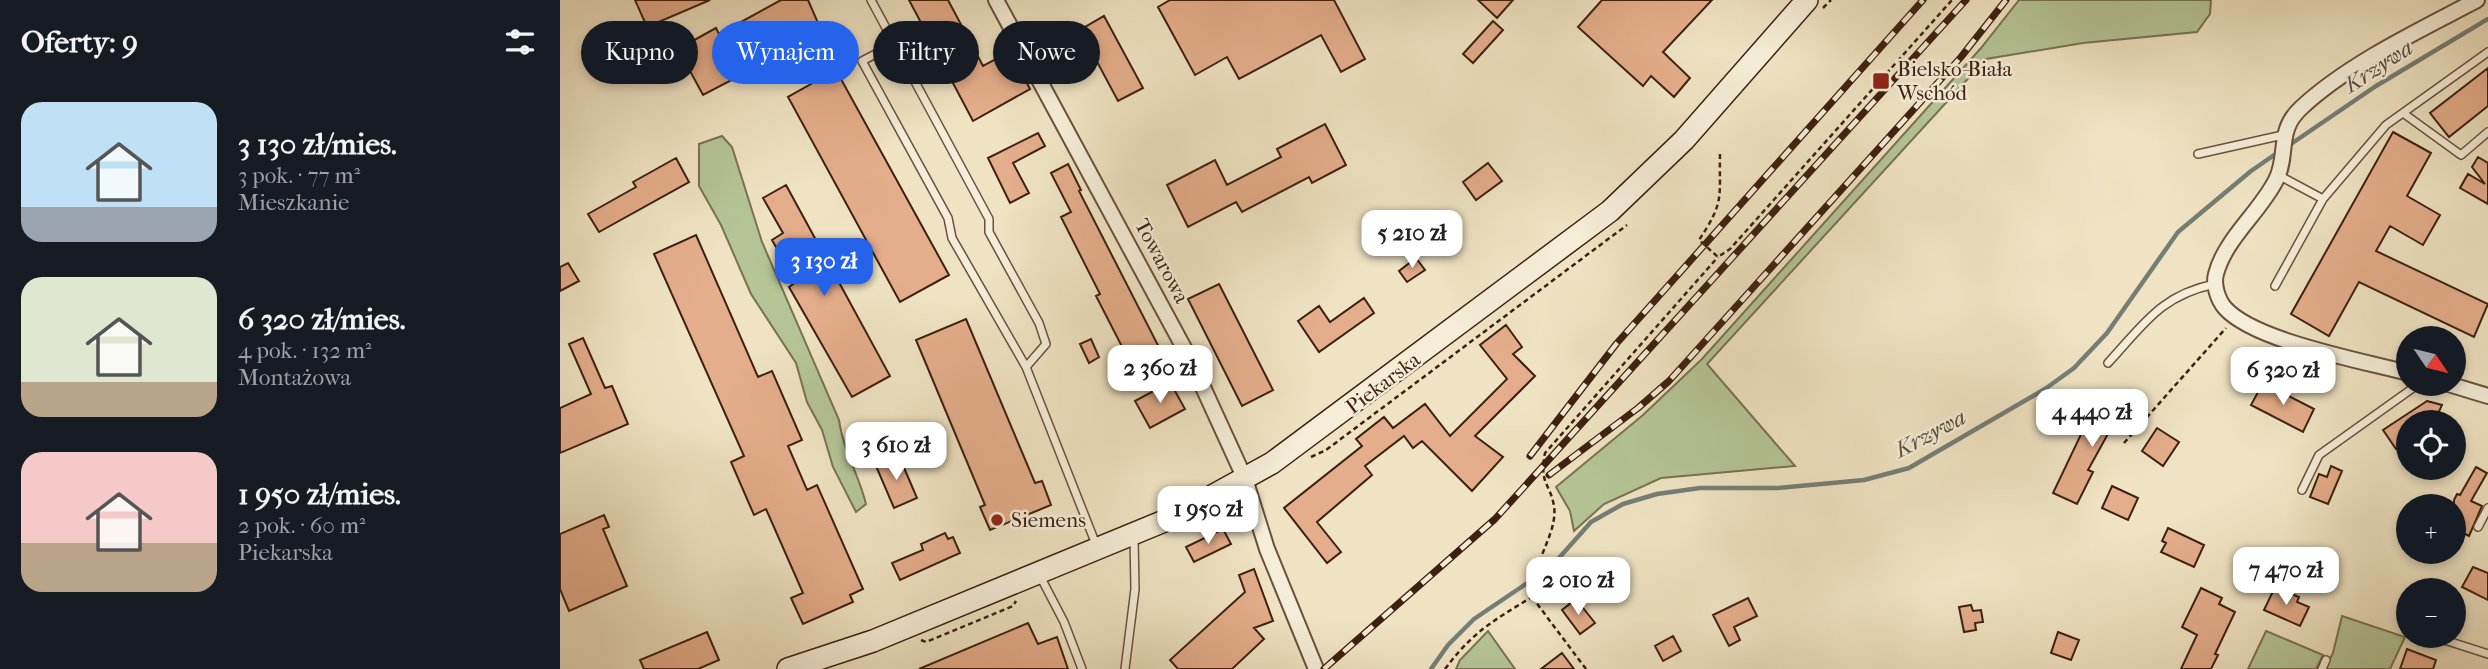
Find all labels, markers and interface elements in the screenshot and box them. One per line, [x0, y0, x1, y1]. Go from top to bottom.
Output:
chip: Kupno [581, 21, 698, 84]
chip: Wynajem [712, 21, 859, 84]
chip: Filtry [873, 21, 979, 84]
chip: Nowe [993, 21, 1100, 84]
icon: filters [501, 23, 539, 61]
text: Oferty: 9 [21, 25, 138, 60]
water label: Krzywa [2337, 34, 2418, 100]
place label: Bielsko-Biała Wschód [1896, 57, 2013, 105]
marker: Bielsko-Biała Wschód [1871, 71, 1891, 91]
text: 3 130 zł/mies. [238, 127, 397, 162]
icon: home [77, 130, 161, 214]
text: 3 pok. · 77 m² [238, 162, 360, 189]
text: Mieszkanie [238, 189, 350, 216]
pin: 5 210 zł [1340, 210, 1484, 270]
street label: Towarowa [1130, 215, 1194, 307]
text: 5 210 zł [1378, 219, 1446, 246]
pin: 3 130 zł [752, 238, 896, 298]
text: 3 130 zł [791, 247, 857, 274]
text: 6 320 zł/mies. [238, 302, 406, 337]
icon: home [77, 305, 161, 389]
north arrow [2396, 326, 2466, 396]
map controls [2396, 326, 2466, 648]
text: 4 pok. · 132 m² [238, 337, 372, 364]
pin: 2 360 zł [1088, 346, 1232, 405]
street label: Piekarska [1341, 347, 1425, 419]
pin: 6 320 zł [2211, 348, 2355, 407]
text: 2 360 zł [1124, 354, 1196, 381]
text: 6 320 zł [2247, 356, 2319, 383]
text: Montażowa [238, 364, 351, 391]
pin: 4 440 zł [2020, 390, 2164, 449]
text: 4 440 zł [2052, 398, 2132, 425]
water label: Krzywa [1888, 404, 1970, 464]
button: locate [2396, 410, 2466, 480]
pin: 3 610 zł [824, 422, 968, 482]
text: 3 610 zł [862, 431, 930, 458]
text: 1 950 zł/mies. [238, 477, 401, 512]
icon: home [77, 480, 161, 564]
pin: 1 950 zł [1136, 486, 1280, 546]
button: + [2396, 494, 2466, 564]
text: 1 950 zł [1173, 495, 1243, 522]
place label: Siemens [1011, 508, 1086, 532]
text: 2 pok. · 60 m² [238, 512, 366, 539]
marker: Siemens [989, 512, 1005, 528]
text: Piekarska [238, 539, 333, 566]
pin: 7 470 zł [2214, 548, 2358, 607]
text: 7 470 zł [2249, 556, 2323, 583]
pin: 2 010 zł [1506, 558, 1650, 617]
text: 2 010 zł [1542, 566, 1614, 593]
button: − [2396, 578, 2466, 648]

